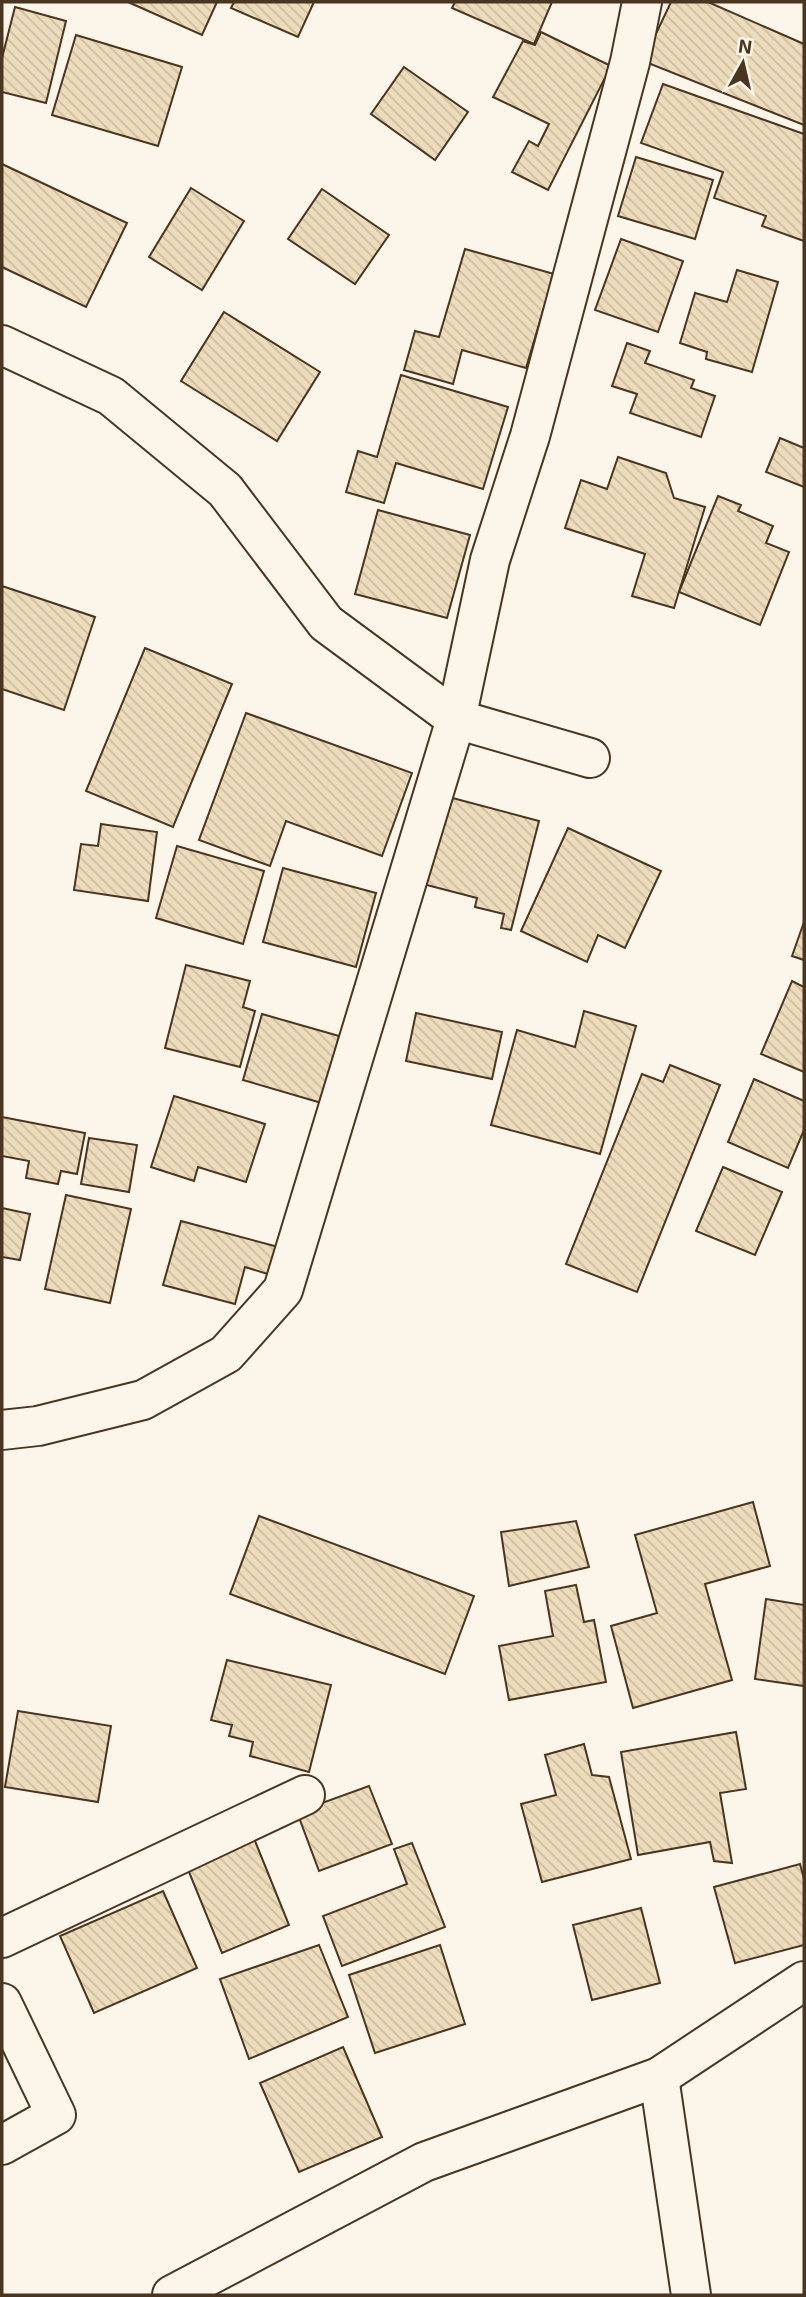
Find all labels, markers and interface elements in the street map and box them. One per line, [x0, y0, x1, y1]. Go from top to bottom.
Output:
north arrow [708, 28, 778, 98]
text: N [737, 33, 754, 58]

